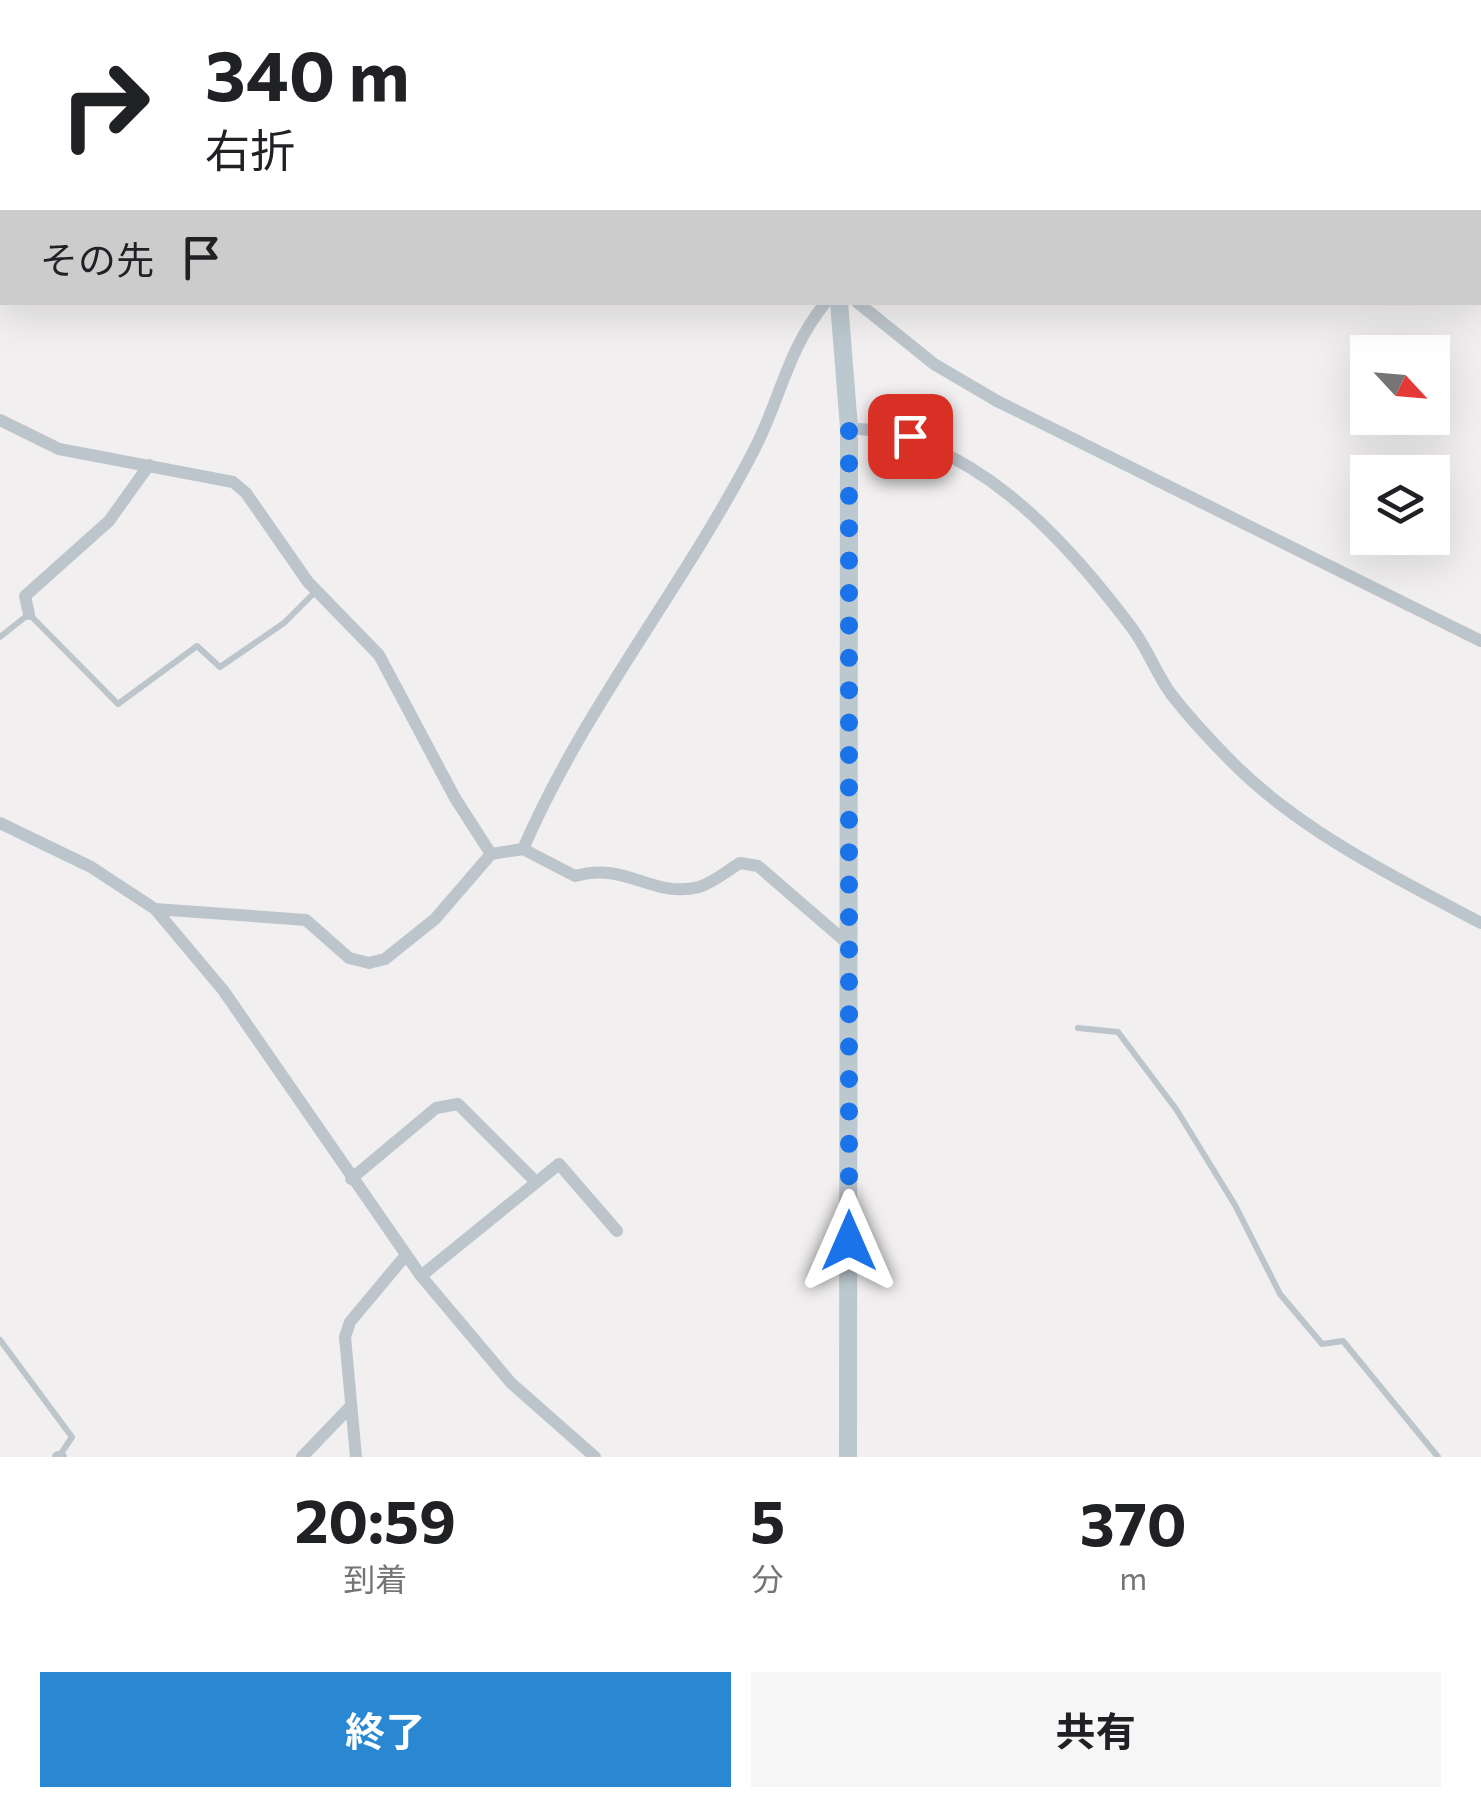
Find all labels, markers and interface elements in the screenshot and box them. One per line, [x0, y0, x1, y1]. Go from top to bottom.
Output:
text: 340 m [205, 30, 410, 115]
icon: right [40, 40, 170, 170]
text: 右折 [205, 121, 295, 176]
icon: arrive [174, 230, 229, 285]
text: その先 [40, 235, 154, 282]
north arrow [1350, 335, 1450, 435]
map controls [1350, 335, 1450, 555]
pin [868, 394, 953, 479]
icon: arrive [883, 409, 938, 464]
button: layers [1350, 455, 1450, 555]
position arrow [797, 1189, 901, 1293]
text: 20:59 [294, 1482, 456, 1555]
text: 5 [750, 1482, 785, 1555]
text: 370 [1080, 1485, 1187, 1558]
text: m [1119, 1557, 1147, 1597]
text: 到着 [343, 1558, 407, 1598]
text: 分 [752, 1558, 784, 1598]
button: 終了 [40, 1672, 731, 1787]
button: 共有 [751, 1672, 1441, 1787]

